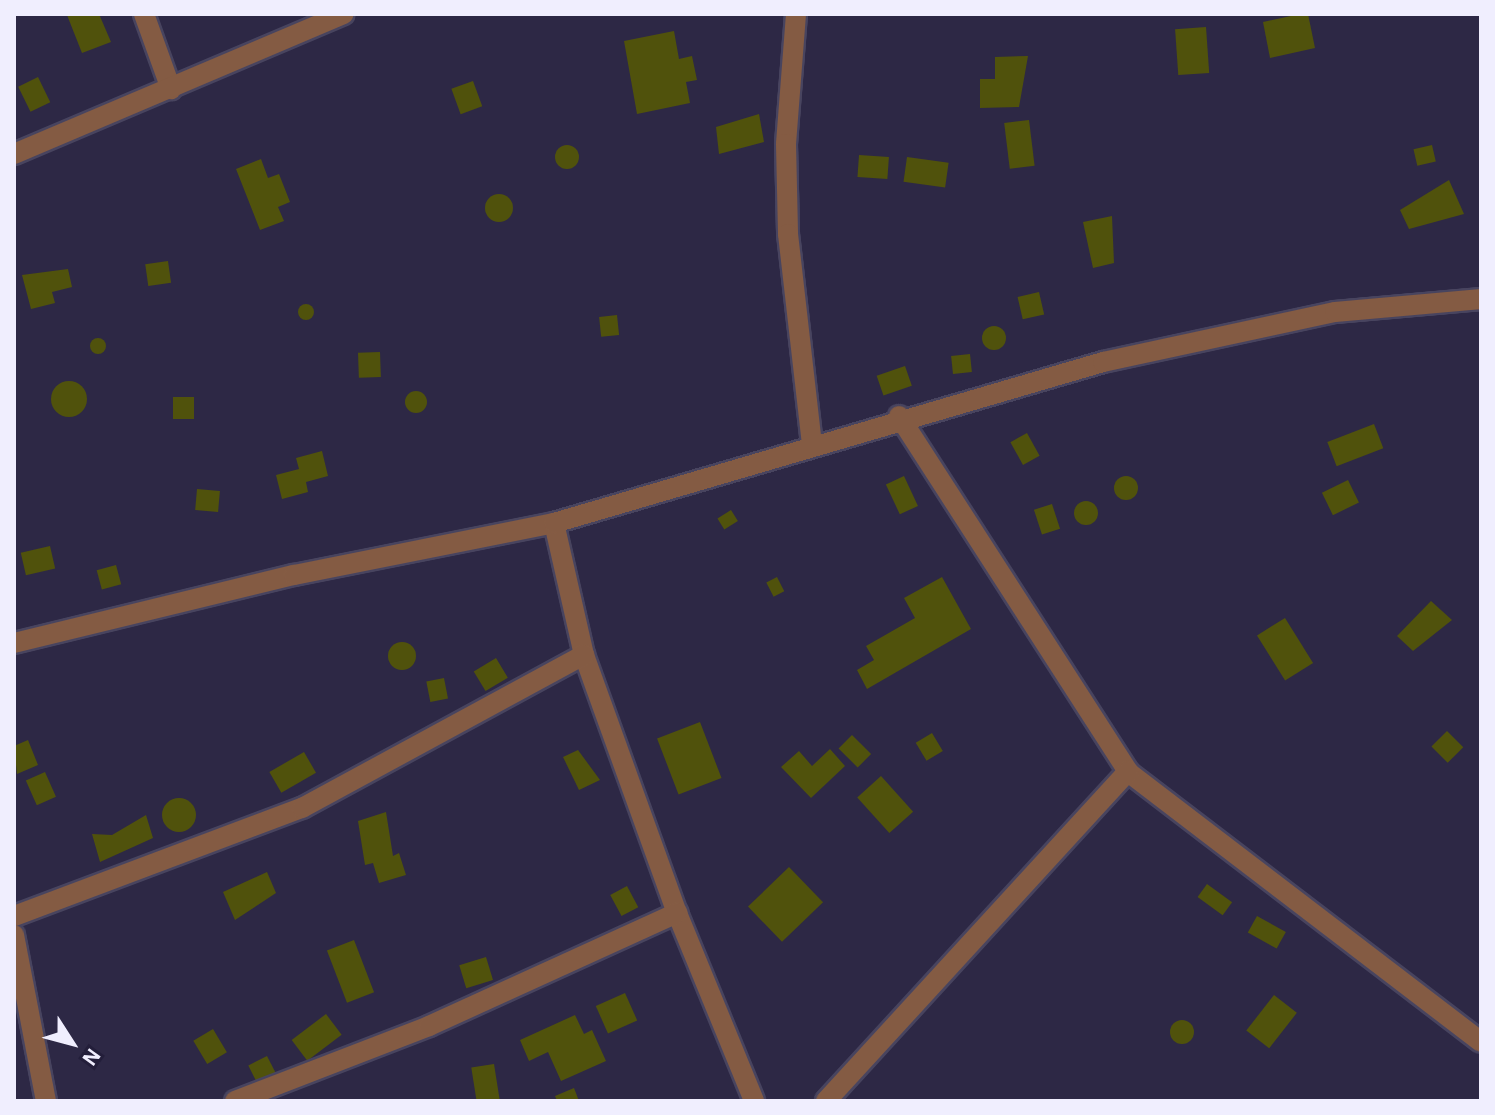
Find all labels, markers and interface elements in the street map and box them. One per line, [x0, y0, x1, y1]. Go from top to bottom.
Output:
north arrow [32, 1003, 112, 1083]
text: N [78, 1044, 105, 1070]

